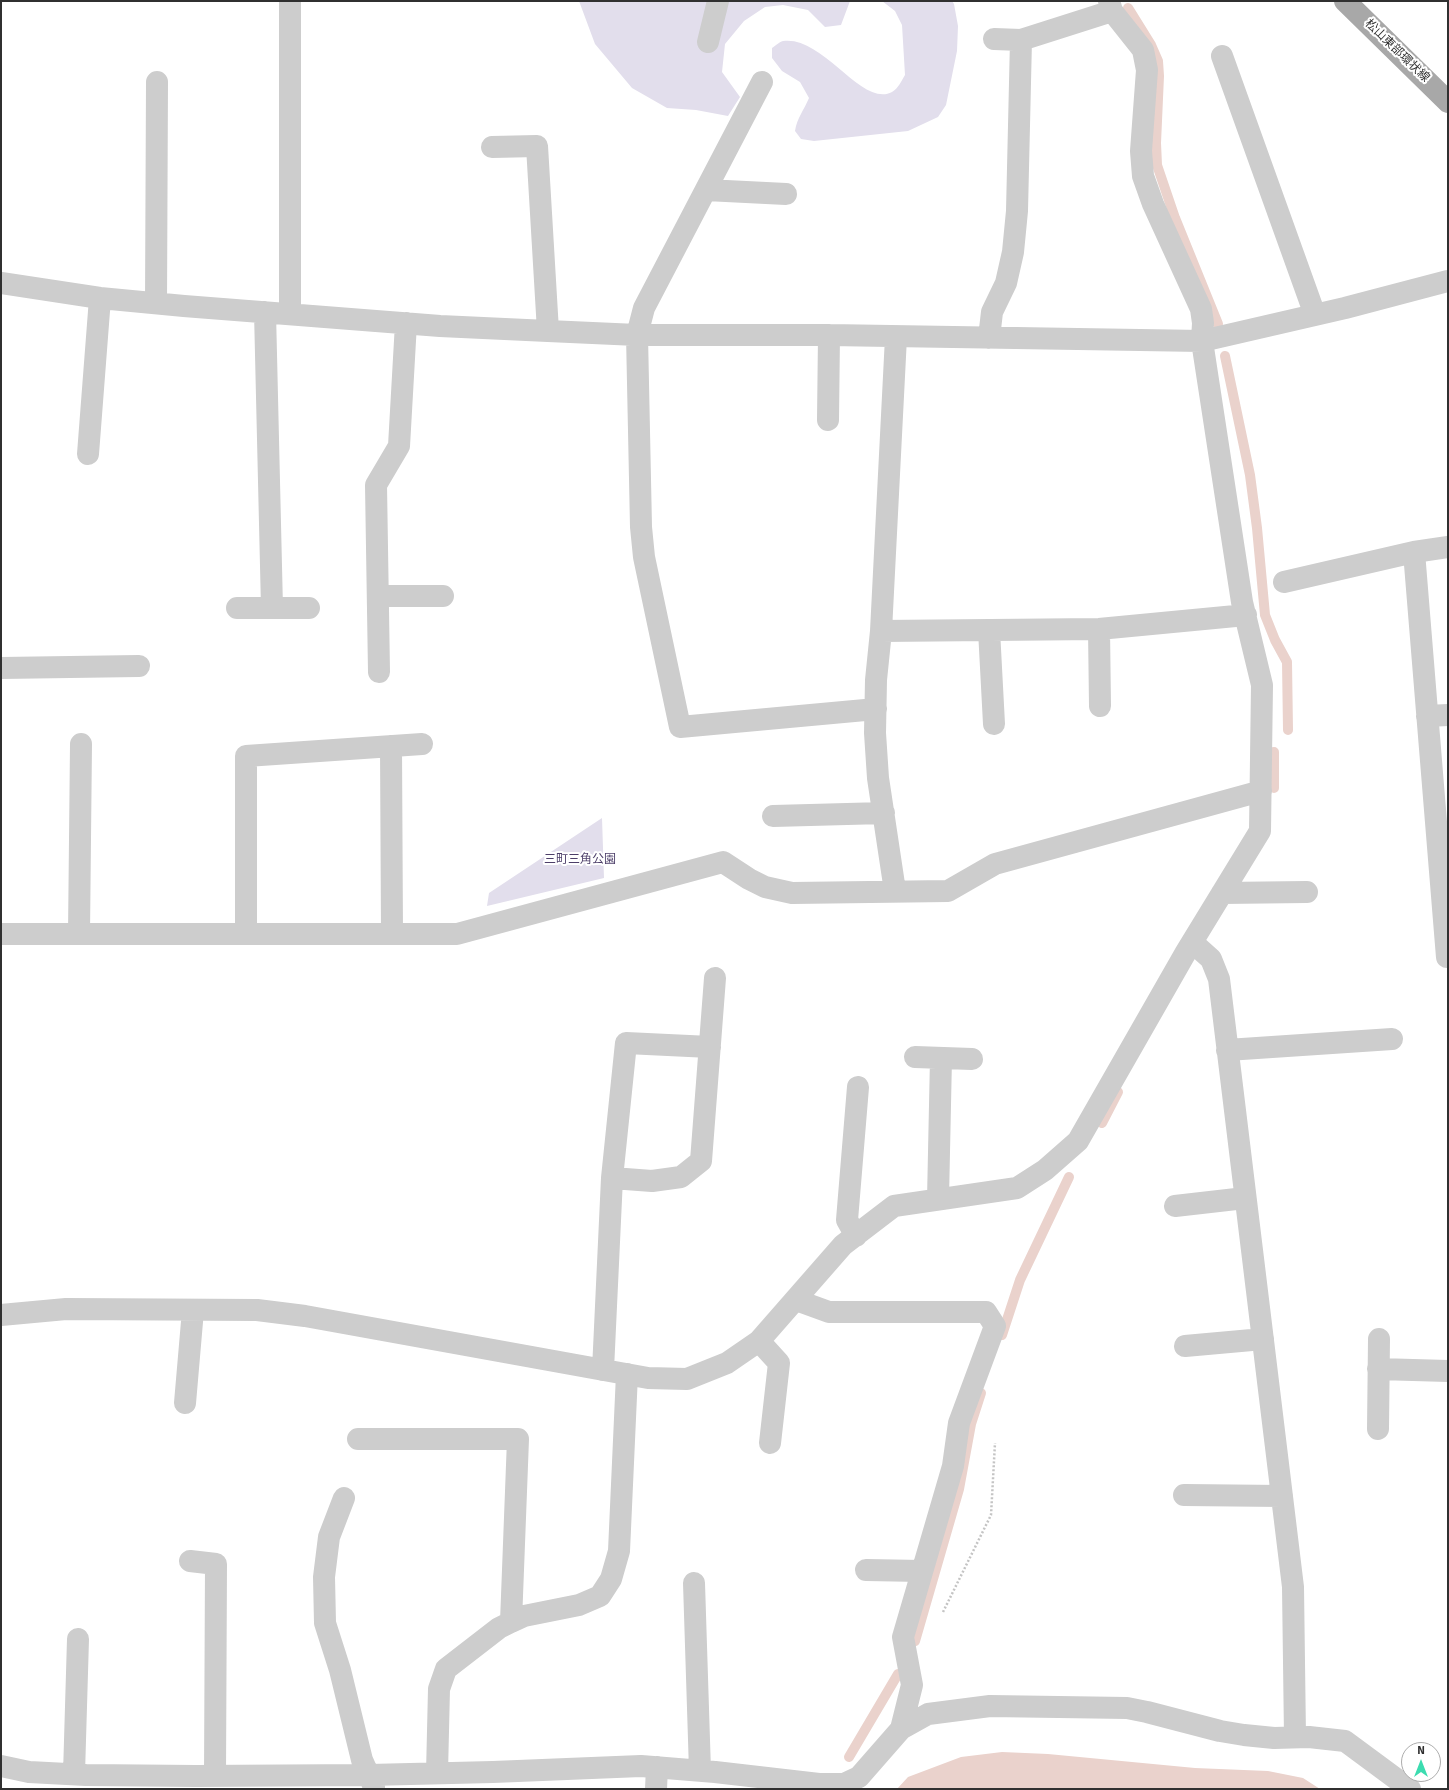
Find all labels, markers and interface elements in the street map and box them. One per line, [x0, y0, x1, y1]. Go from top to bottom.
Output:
street label: 松山東部環状線 [1362, 17, 1432, 85]
park label: 三町三角公園 [544, 853, 616, 867]
north arrow [1401, 1742, 1441, 1782]
text: N [1417, 1744, 1425, 1757]

